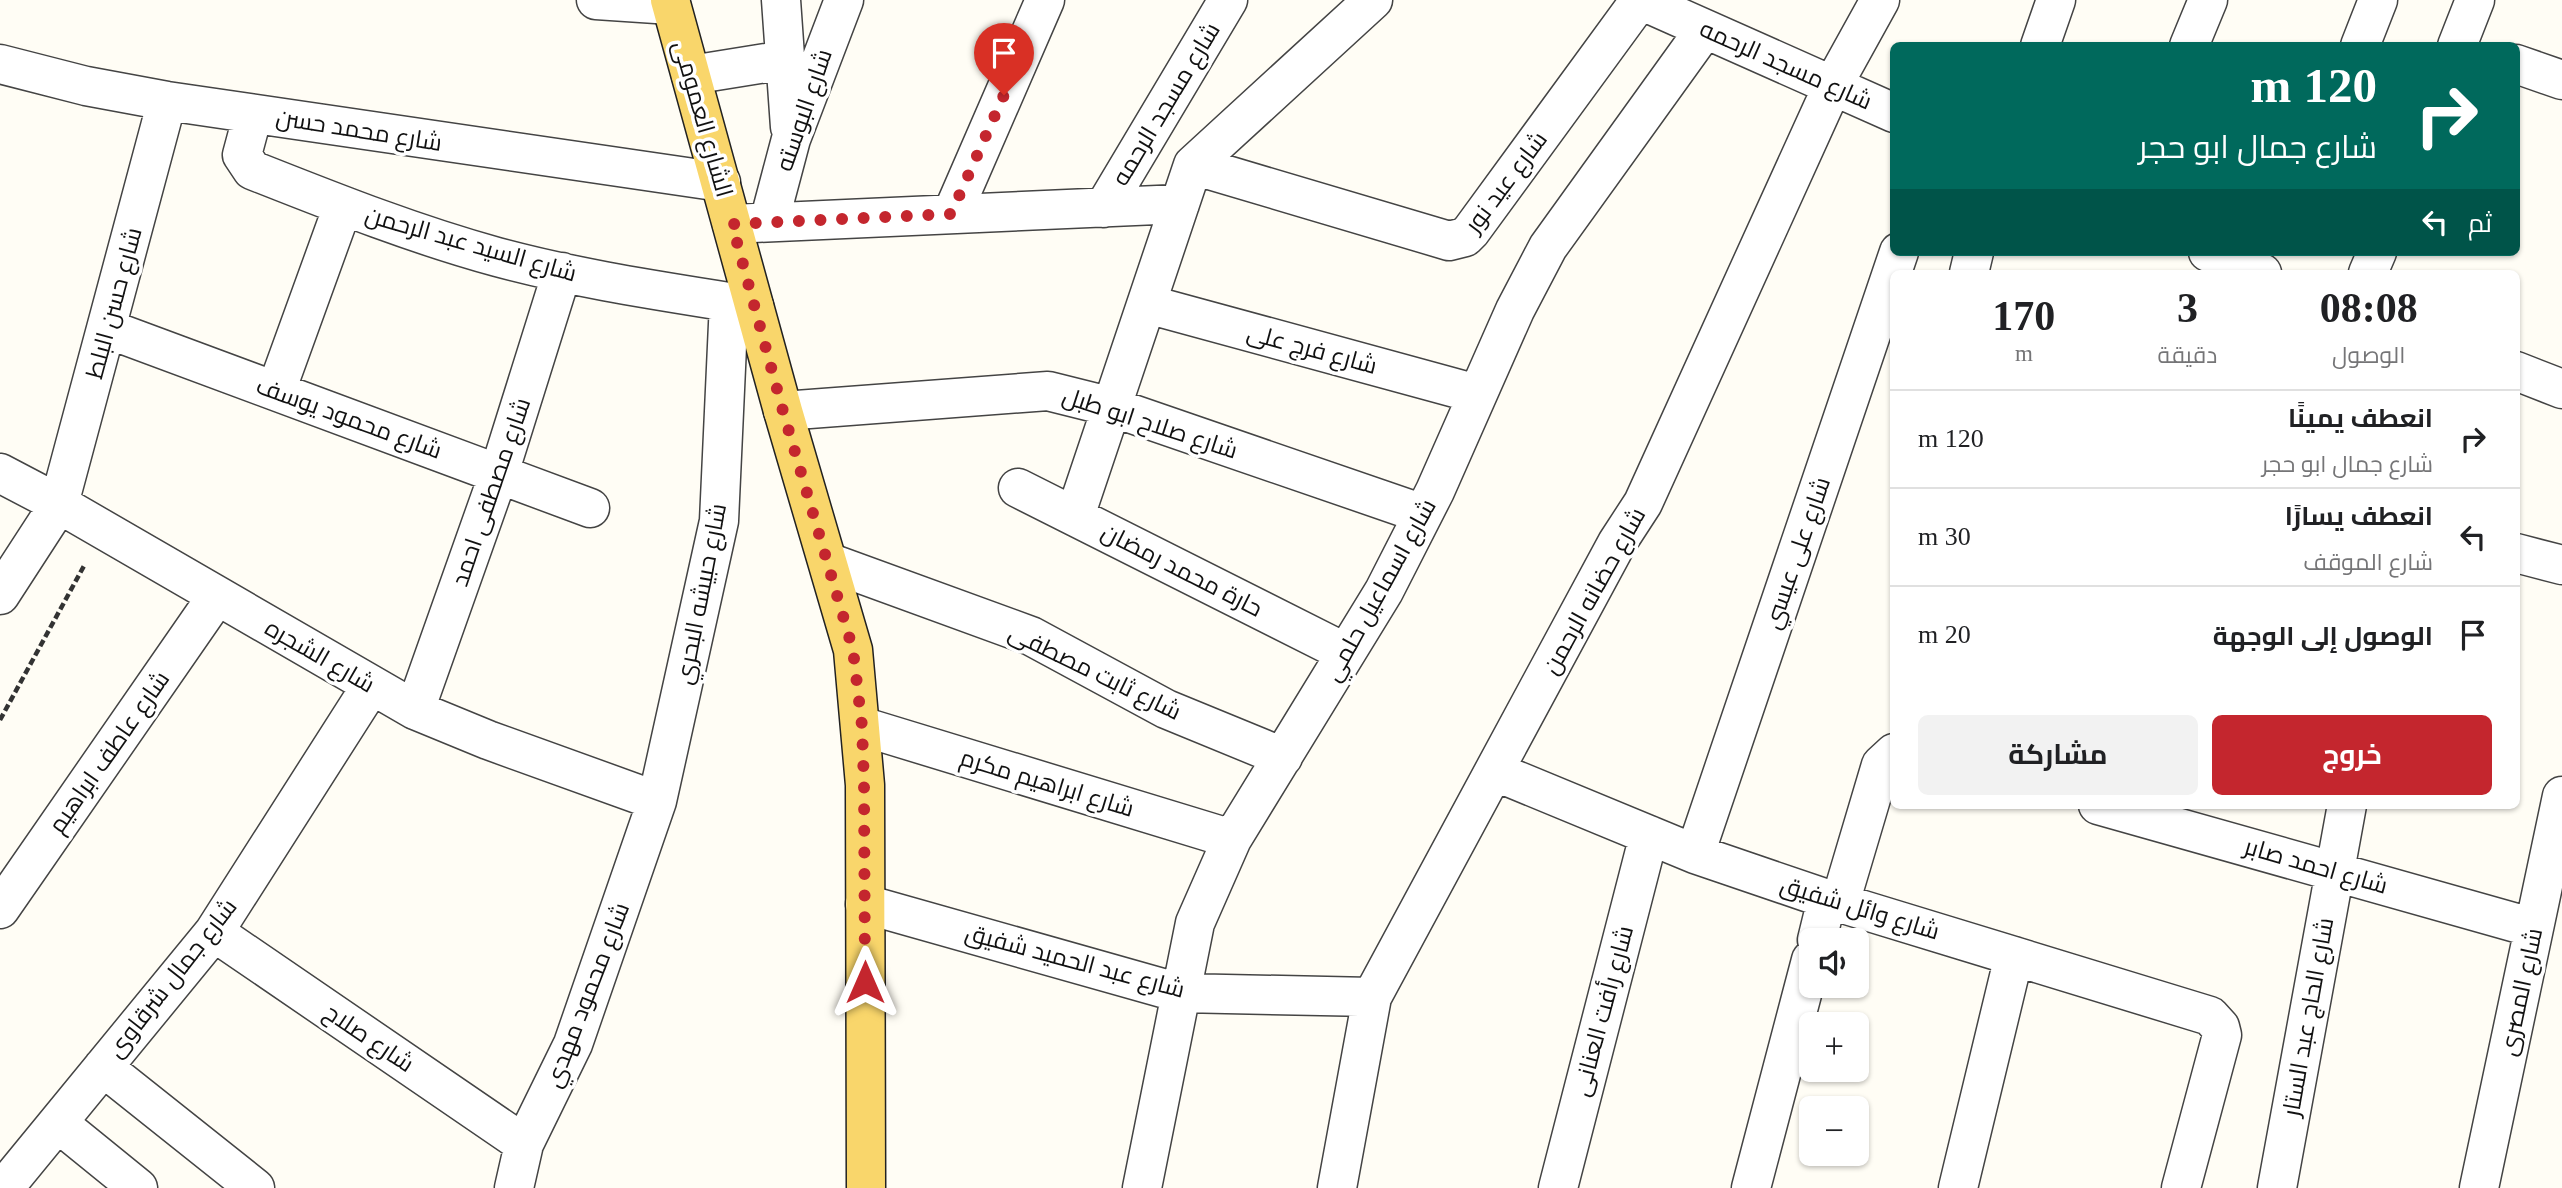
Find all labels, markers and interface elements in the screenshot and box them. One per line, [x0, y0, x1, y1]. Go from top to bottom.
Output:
street label: شارع مسجد الرحمه [1695, 15, 1876, 117]
street label: شارع مسجد الرحمه [1107, 18, 1227, 192]
pin [974, 23, 1034, 95]
icon: arrive [985, 34, 1023, 72]
street label: الشارع العمومى [665, 38, 738, 201]
street label: شارع البوسته [771, 46, 840, 175]
text: 120 m [2250, 58, 2377, 113]
icon: right [2401, 70, 2492, 161]
street label: شارع محمد حسن [274, 104, 444, 159]
street label: شارع عيد نور [1459, 127, 1555, 241]
text: شارع جمال ابو حجر [2139, 129, 2377, 165]
street label: شارع السيد عبد الرحمن [361, 201, 580, 290]
icon: left [2416, 203, 2454, 241]
text: ثم [2468, 209, 2492, 238]
street label: شارع حسن البلط [81, 225, 150, 382]
text: 3 [2177, 285, 2198, 331]
text: 08:08 [2320, 285, 2418, 331]
text: 170 [1992, 293, 2055, 339]
street label: شارع فرج على [1243, 319, 1380, 382]
text: m [2015, 341, 2033, 366]
text: دقيقة [2158, 343, 2217, 368]
text: الوصول [2332, 343, 2405, 368]
street label: شارع محمود يوسف [252, 372, 445, 466]
street label: شارع صلاح ابو طبل [1058, 382, 1241, 466]
street label: شارع مصطفى احمد [447, 394, 538, 591]
text: انعطف يمينًا [2288, 404, 2433, 433]
icon: right [2454, 420, 2492, 458]
text: 120 m [1918, 424, 1984, 453]
text: شارع جمال ابو حجر [2262, 452, 2433, 477]
street label: شارع على عيسي [1759, 474, 1840, 634]
street label: شارع اسماعيل حلمي [1319, 494, 1446, 689]
street label: شارع حبيشه البحري [671, 501, 736, 688]
text: انعطف يسارًا [2285, 502, 2433, 531]
street label: شارع حضانه الرحمن [1537, 503, 1653, 680]
street label: حارة محمد رمضان [1097, 518, 1267, 623]
icon: left [2454, 518, 2492, 556]
text: 30 m [1918, 522, 1971, 551]
text: شارع الموقف [2303, 550, 2433, 575]
street label: شارع الشجره [259, 614, 379, 700]
icon: arrive [2454, 616, 2492, 654]
street label: شارع ثابت مصطفى [1003, 619, 1185, 728]
text: 20 m [1918, 620, 1971, 649]
text: الوصول إلى الوجهة [2213, 622, 2433, 651]
street label: شارع عاطف ابراهيم [43, 666, 177, 840]
button: مشاركة [1918, 715, 2198, 795]
button: خروج [2212, 715, 2492, 795]
street label: شارع ابراهيم مكرم [956, 744, 1137, 825]
street label: شارع احمد صابر [2239, 833, 2391, 902]
street label: شارع وائل شفيق [1776, 871, 1943, 947]
street label: شارع جمال شرقاوى [102, 894, 244, 1064]
street label: شارع محمود مهدي [540, 899, 639, 1093]
street label: شارع الحاج عبد الستار [2277, 916, 2341, 1121]
street label: شارع عبد الحميد شفيق [962, 919, 1187, 1006]
street label: شارع رأفت العنانى [1565, 922, 1641, 1100]
street label: شارع المصرى [2495, 926, 2550, 1059]
map controls [1799, 928, 1869, 1166]
button: sound [1799, 928, 1869, 998]
position arrow [828, 945, 902, 1019]
street label: شارع صلاح [318, 999, 419, 1080]
button: + [1799, 1012, 1869, 1082]
button: − [1799, 1096, 1869, 1166]

